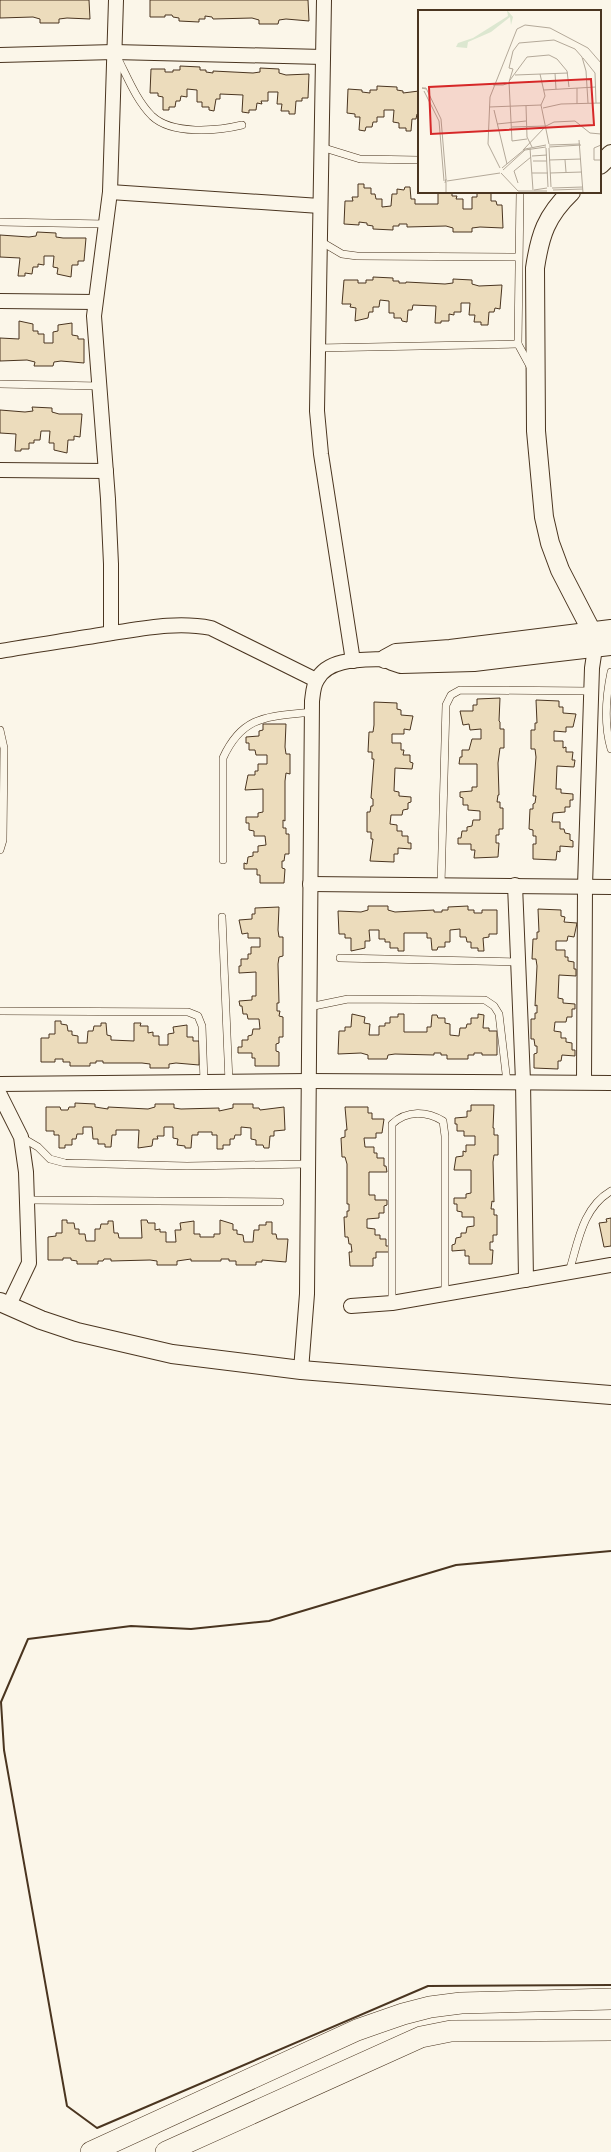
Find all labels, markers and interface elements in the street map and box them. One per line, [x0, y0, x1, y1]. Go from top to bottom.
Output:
inset map [418, 10, 601, 193]

